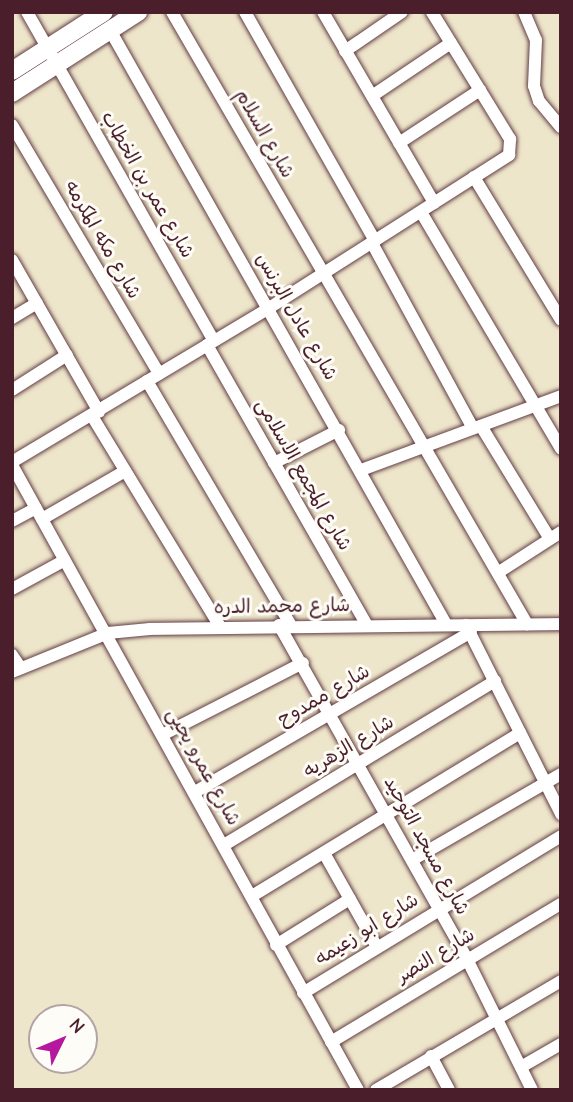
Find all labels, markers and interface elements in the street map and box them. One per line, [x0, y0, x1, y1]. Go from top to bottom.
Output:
street label: شارع السلام [230, 86, 298, 182]
street label: شارع عمر بن الخطاب [96, 108, 198, 262]
street label: شارع مكه المكرمه [59, 177, 145, 303]
street label: شارع عادل البرنس [250, 249, 342, 385]
street label: شارع المجمع الاسلامى [250, 395, 356, 555]
street label: شارع محمد الدره [214, 594, 350, 620]
street label: شارع ممدوح [274, 660, 374, 732]
street label: شارع عمرو يحيى [161, 704, 245, 830]
street label: شارع الزهريه [300, 711, 398, 783]
street label: شارع مسجد التوحيد [378, 773, 474, 919]
street label: شارع ابو زعيمه [311, 889, 423, 971]
street label: شارع النصر [393, 924, 479, 988]
north arrow [28, 1004, 98, 1074]
text: N [65, 1014, 89, 1038]

